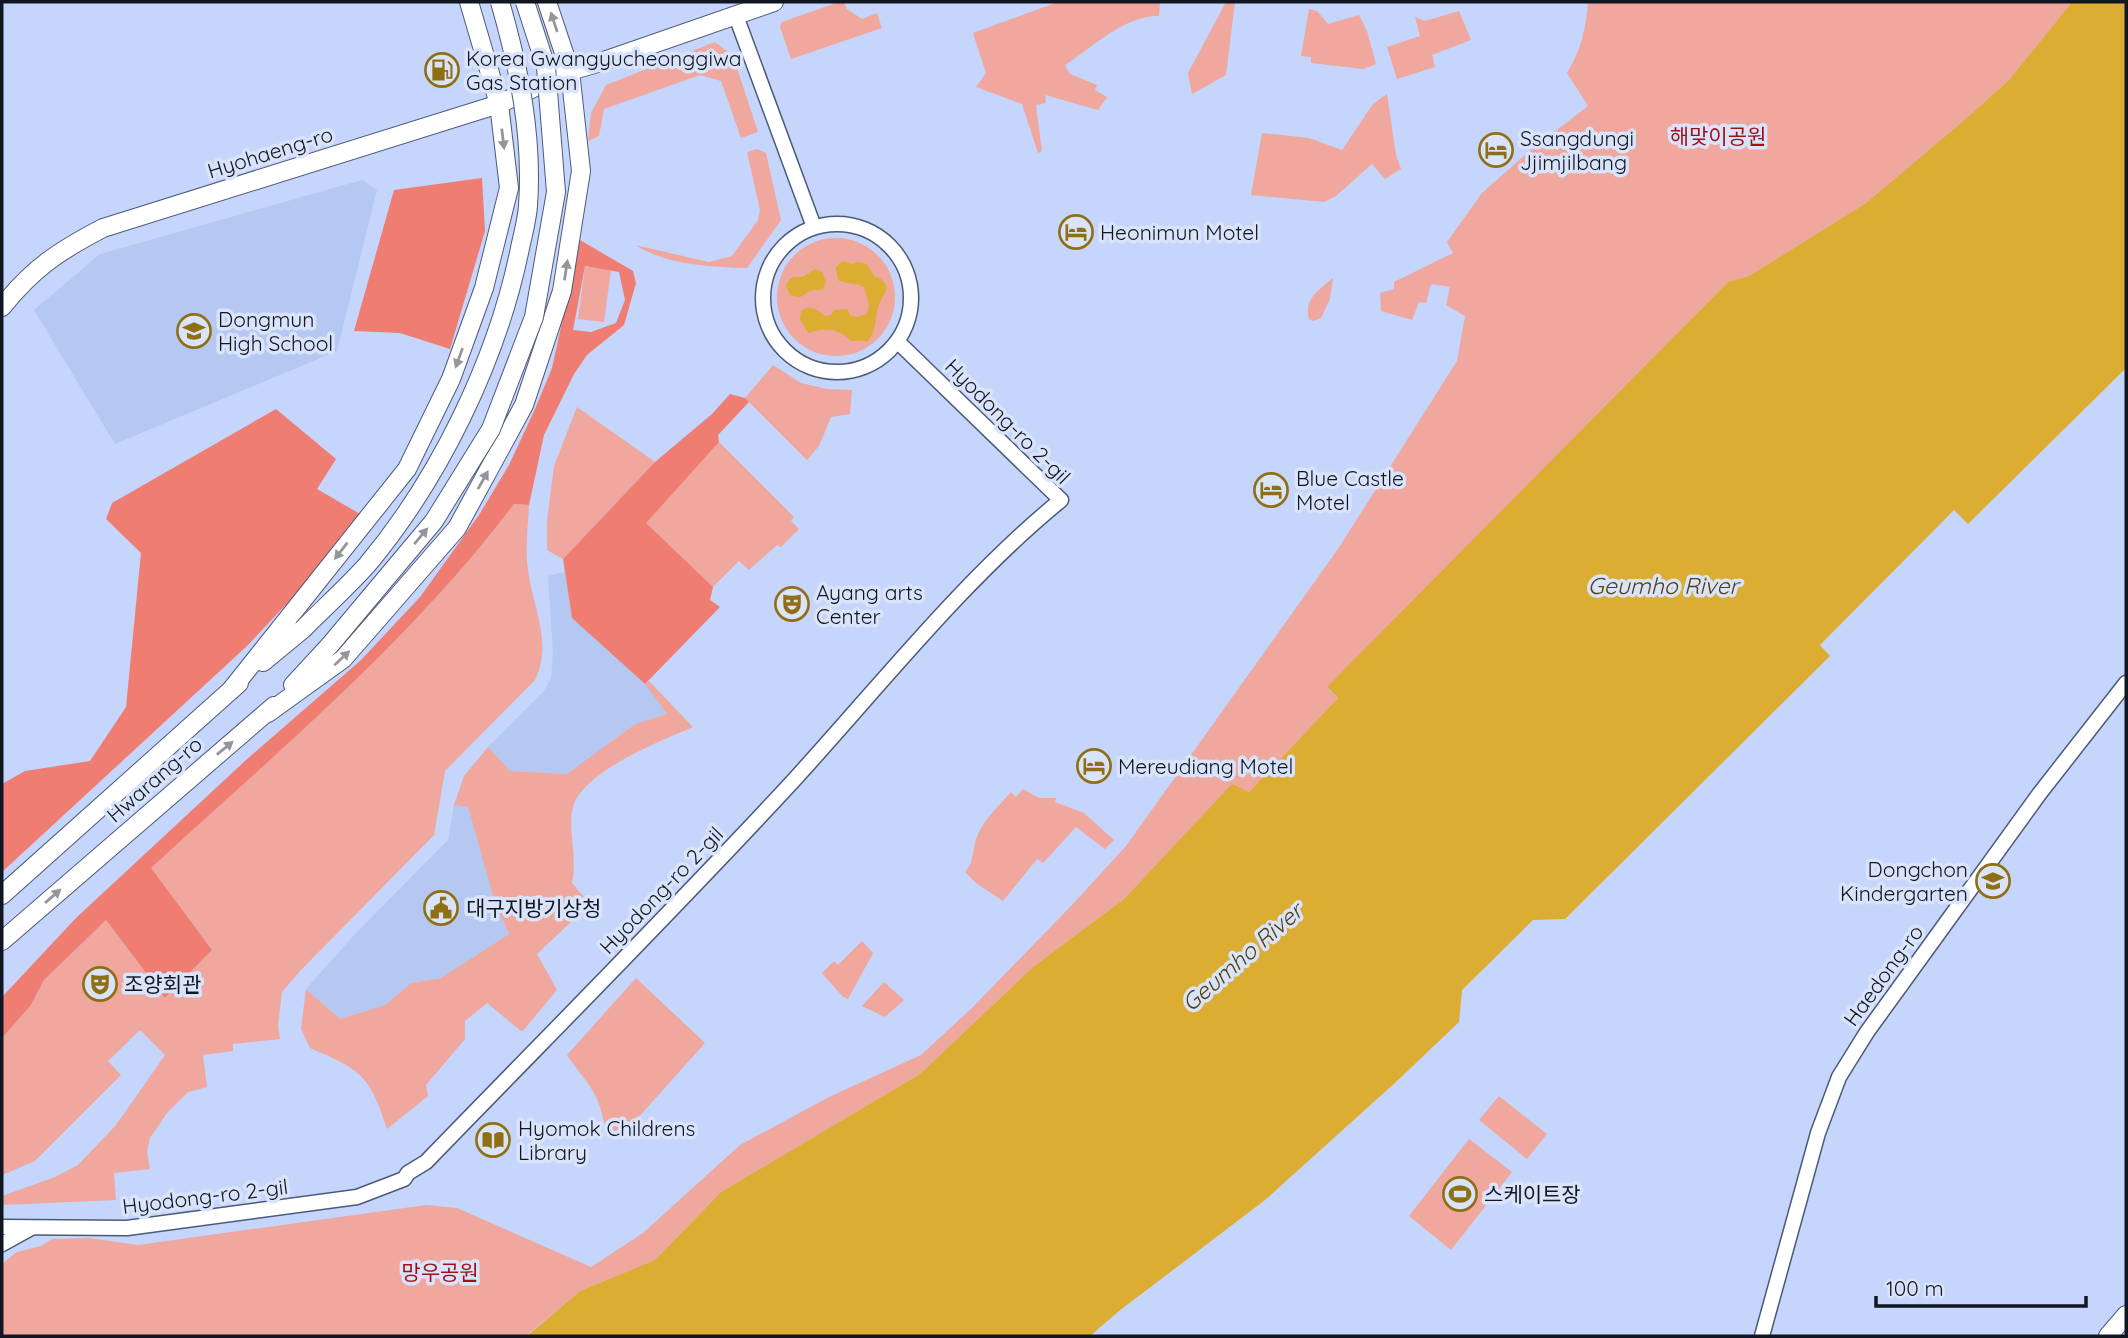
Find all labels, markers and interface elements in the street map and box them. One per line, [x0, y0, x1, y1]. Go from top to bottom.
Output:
one-way arrow [548, 11, 559, 32]
place label: Korea Gwangyucheonggiwa Gas Station [466, 45, 742, 95]
fuel station icon: Korea Gwangyucheonggiwa Gas Station [423, 51, 461, 89]
street label: Hyohaeng-ro [204, 121, 336, 183]
park label: 해맞이공원 [1670, 123, 1766, 149]
place label: Ssangdungi Jjimjilbang [1520, 125, 1634, 175]
one-way arrow [498, 128, 509, 150]
hotel icon: Ssangdungi Jjimjilbang [1477, 131, 1515, 169]
hotel icon: Heonimun Motel [1057, 213, 1095, 251]
place label: Heonimun Motel [1100, 219, 1259, 245]
one-way arrow [560, 259, 571, 281]
place label: Dongmun High School [218, 306, 333, 356]
school or university icon: Dongmun High School [175, 312, 213, 350]
one-way arrow [453, 348, 464, 369]
street label: Hyodong-ro 2-gil [940, 353, 1076, 489]
place label: Blue Castle Motel [1296, 465, 1404, 515]
one-way arrow [477, 471, 489, 490]
hotel icon: Blue Castle Motel [1252, 471, 1290, 509]
one-way arrow [413, 528, 428, 545]
one-way arrow [334, 542, 349, 560]
water label: Geumho River [1588, 571, 1741, 600]
place label: Ayang arts Center [816, 579, 923, 629]
theatre icon: Ayang arts Center [773, 585, 811, 623]
one-way arrow [333, 650, 351, 666]
street label: Hwarang-ro [101, 730, 207, 828]
one-way arrow [217, 741, 234, 756]
hotel icon: Mereudiang Motel [1075, 747, 1113, 785]
place label: Mereudiang Motel [1118, 753, 1293, 779]
street label: Hyodong-ro 2-gil [594, 821, 728, 959]
place label: Dongchon Kindergarten [1840, 856, 1968, 906]
school or university icon: Dongchon Kindergarten [1974, 862, 2012, 900]
one-way arrow [44, 889, 61, 904]
public building icon: 대구지방기상청 [422, 889, 460, 927]
place label: 대구지방기상청 [466, 895, 601, 921]
water label: Geumho River [1176, 895, 1311, 1017]
street label: Haedong-ro [1838, 919, 1928, 1031]
theatre icon: 조양회관 [81, 965, 119, 1003]
place label: 조양회관 [124, 971, 201, 997]
place label: Hyomok Childrens Library [518, 1115, 695, 1165]
library icon: Hyomok Childrens Library [474, 1121, 512, 1159]
street label: Hyodong-ro 2-gil [121, 1173, 289, 1219]
sports icon: 스케이트장 [1441, 1175, 1479, 1213]
place label: 스케이트장 [1484, 1181, 1581, 1207]
park label: 망우공원 [401, 1259, 479, 1285]
scale bar [1876, 1264, 2086, 1308]
text: 100 m [1886, 1275, 1944, 1301]

